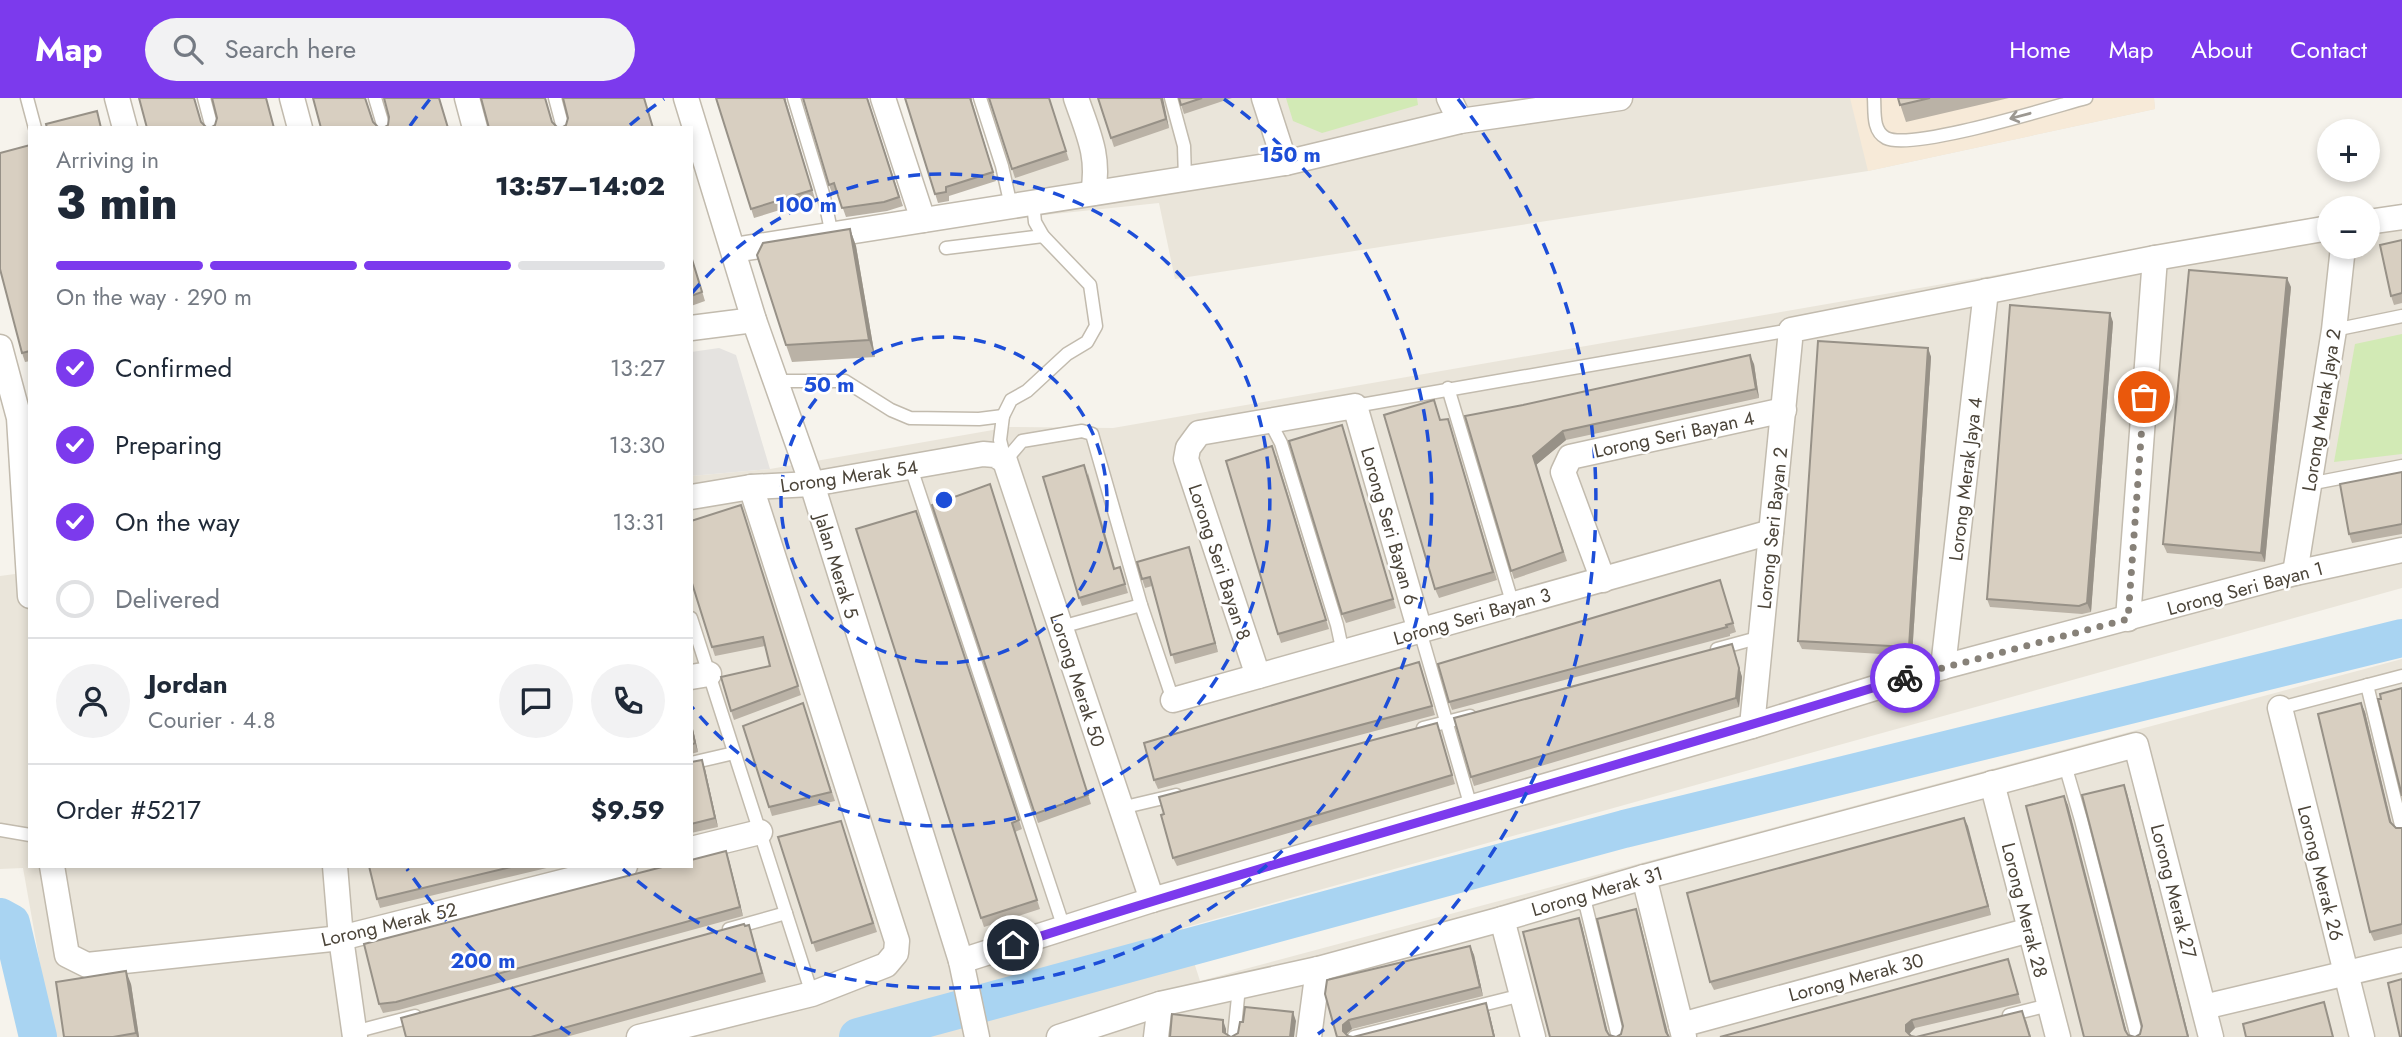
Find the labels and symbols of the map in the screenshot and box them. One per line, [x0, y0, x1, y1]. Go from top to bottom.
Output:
one-way arrow [2009, 110, 2032, 123]
text: 150 m [1259, 140, 1321, 170]
text: 100 m [775, 190, 837, 220]
street label: Lorong Merak Jaya 2 [2295, 327, 2348, 493]
pin [2114, 367, 2174, 427]
text: 50 m [804, 370, 854, 400]
street label: Lorong Merak Jaya 4 [1942, 396, 1989, 562]
street label: Lorong Seri Bayan 4 [1591, 404, 1757, 465]
street label: Lorong Seri Bayan 6 [1354, 444, 1425, 608]
street label: Lorong Seri Bayan 2 [1751, 446, 1794, 611]
street label: Lorong Merak 54 [778, 453, 920, 500]
street label: Lorong Seri Bayan 8 [1182, 481, 1257, 644]
centre of rings [932, 488, 956, 512]
street label: Jalan Merak 5 [807, 507, 865, 622]
street label: Lorong Seri Bayan 1 [2164, 555, 2326, 622]
street label: Lorong Seri Bayan 3 [1390, 581, 1554, 652]
street label: Lorong Merak 50 [1043, 610, 1112, 750]
courier [1870, 643, 1940, 713]
street label: Lorong Merak 26 [2291, 803, 2350, 944]
street label: Lorong Merak 27 [2144, 821, 2203, 961]
street label: Lorong Merak 28 [1995, 840, 2054, 980]
street label: Lorong Merak 31 [1528, 860, 1666, 923]
street label: Lorong Merak 52 [319, 896, 460, 953]
pin [983, 915, 1043, 975]
text: 200 m [450, 946, 516, 976]
street label: Lorong Merak 30 [1786, 946, 1927, 1008]

